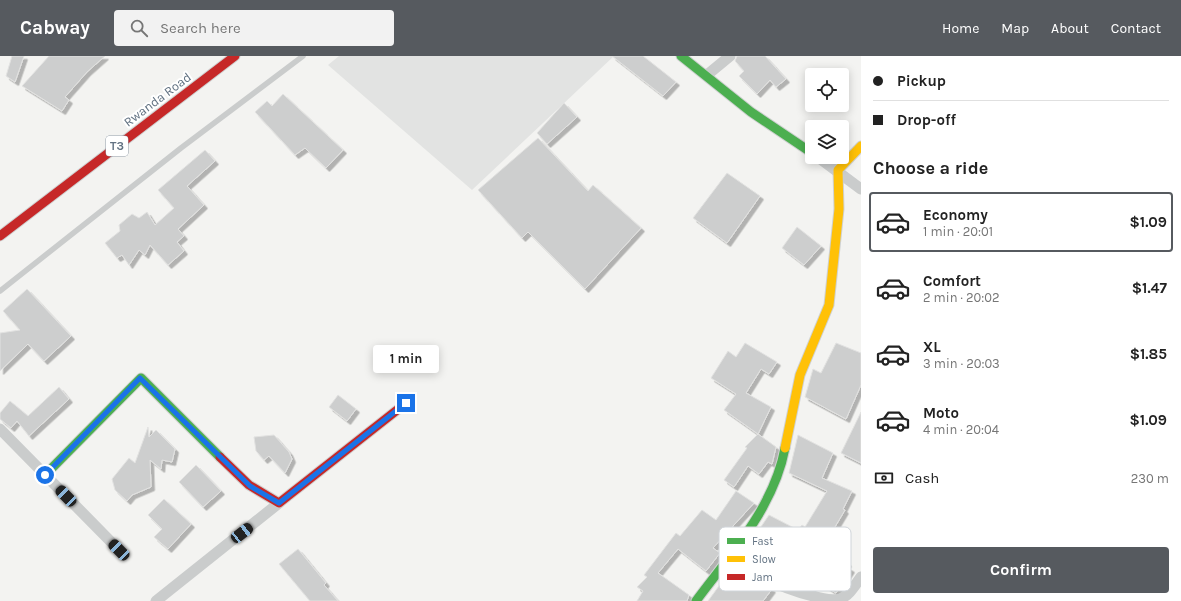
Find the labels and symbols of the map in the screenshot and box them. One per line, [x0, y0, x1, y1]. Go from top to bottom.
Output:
street label: Rwanda Road [121, 69, 194, 130]
road number: T3 [106, 136, 128, 156]
callout: 1 min [373, 345, 439, 373]
route end [397, 394, 415, 412]
route start [36, 466, 54, 484]
car [53, 483, 79, 509]
car [229, 521, 255, 545]
legend [719, 527, 851, 591]
text: Fast [752, 535, 773, 548]
car [106, 537, 132, 563]
text: Slow [752, 553, 776, 566]
text: Jam [752, 571, 773, 584]

